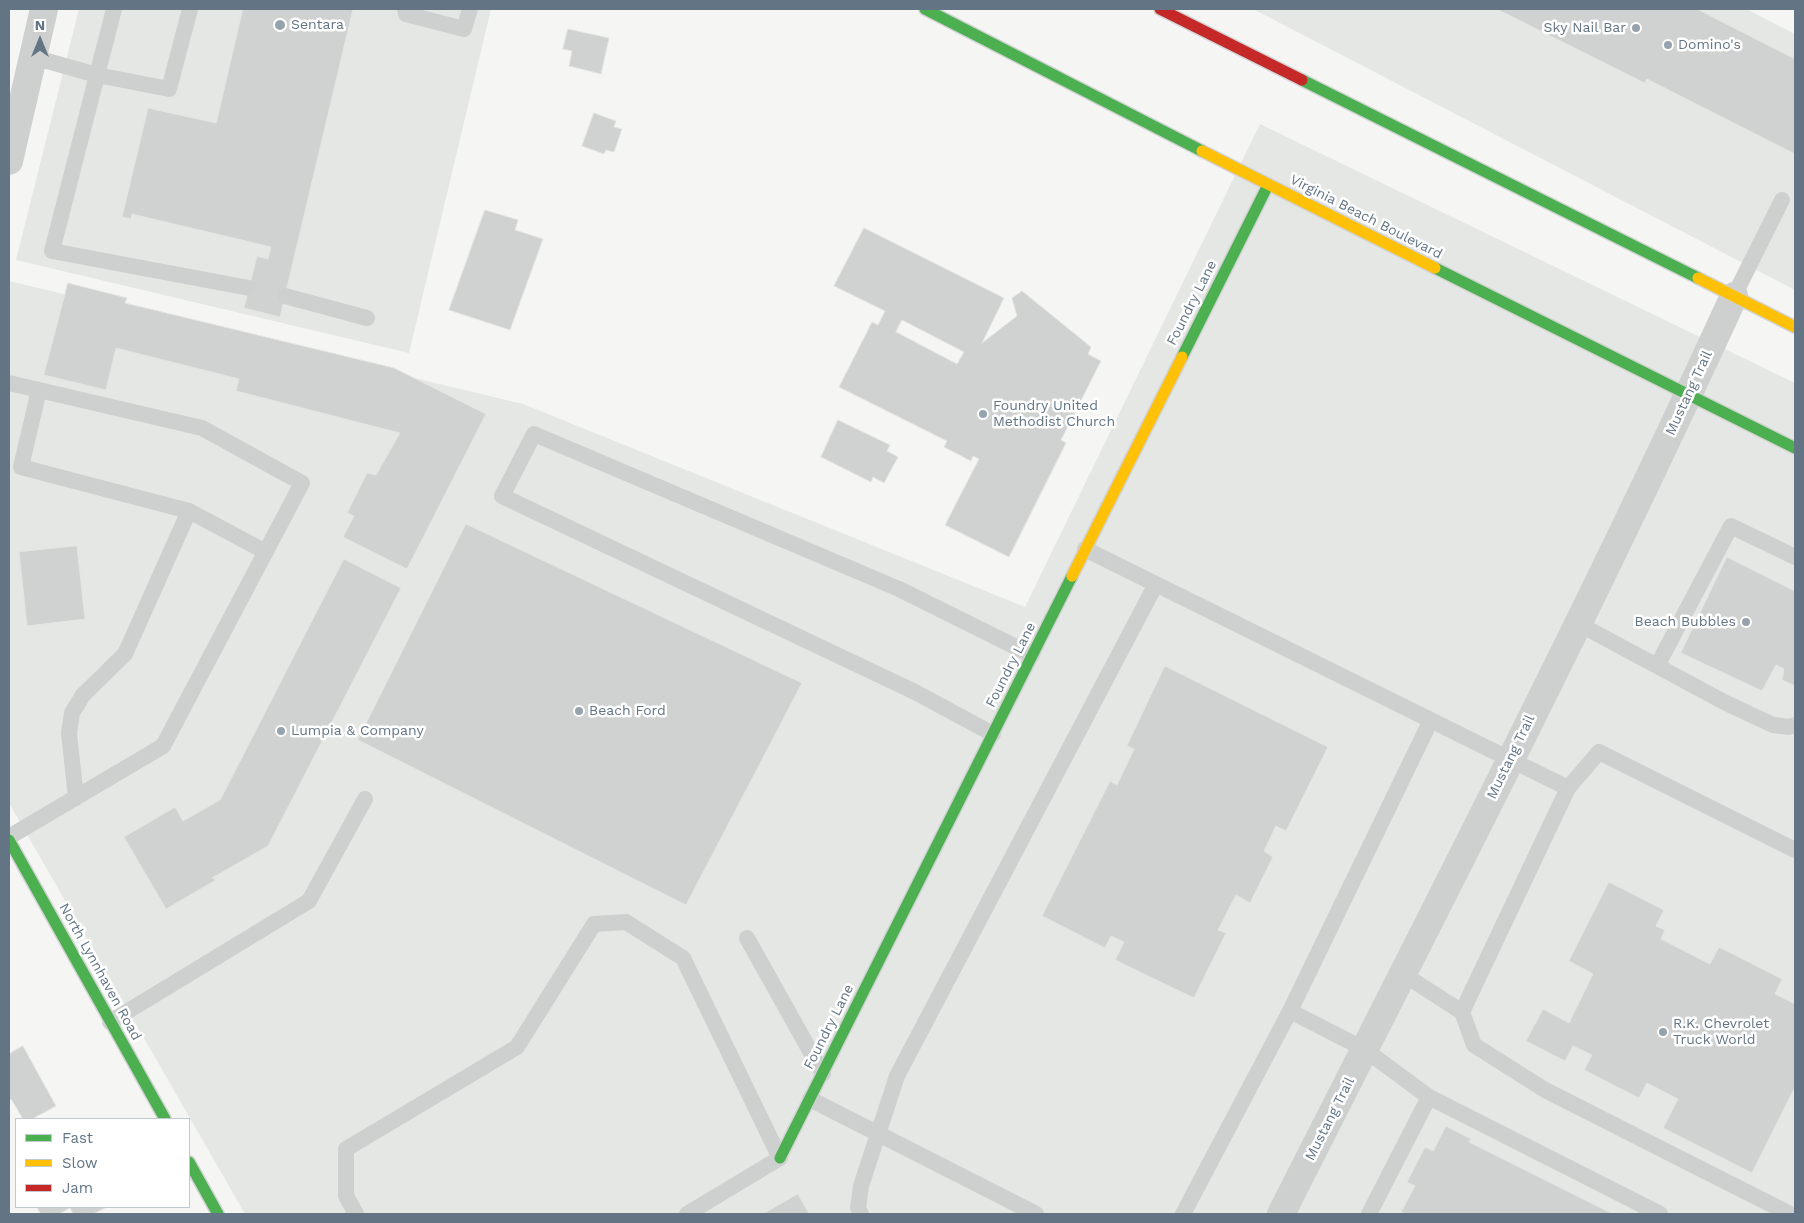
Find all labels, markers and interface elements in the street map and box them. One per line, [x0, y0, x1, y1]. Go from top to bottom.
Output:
north arrow [15, 15, 65, 65]
text: N [35, 17, 45, 33]
place label: Sentara [291, 17, 344, 33]
marker: Sentara [273, 18, 287, 32]
place label: Sky Nail Bar [1543, 20, 1626, 36]
marker: Sky Nail Bar [1630, 22, 1642, 34]
place label: Domino's [1678, 37, 1741, 53]
marker: Domino's [1662, 39, 1674, 51]
street label: Virginia Beach Boulevard [1287, 171, 1445, 263]
street label: Foundry Lane [1163, 258, 1221, 348]
street label: Mustang Trail [1662, 348, 1716, 438]
place label: Foundry United Methodist Church [993, 398, 1115, 431]
marker: Foundry United Methodist Church [977, 408, 989, 420]
place label: Beach Bubbles [1635, 614, 1736, 630]
marker: Beach Bubbles [1740, 616, 1752, 628]
street label: Foundry Lane [982, 620, 1040, 710]
place label: Beach Ford [589, 703, 666, 719]
marker: Beach Ford [573, 705, 585, 717]
street label: Mustang Trail [1483, 712, 1539, 802]
place label: Lumpia & Company [291, 723, 424, 739]
marker: Lumpia & Company [275, 725, 287, 737]
street label: North Lynnhaven Road [55, 901, 145, 1043]
street label: Foundry Lane [800, 982, 858, 1072]
place label: R.K. Chevrolet Truck World [1673, 1016, 1769, 1048]
marker: R.K. Chevrolet Truck World [1657, 1026, 1669, 1038]
street label: Mustang Trail [1302, 1074, 1358, 1164]
legend [15, 1118, 190, 1208]
text: Fast [62, 1129, 93, 1147]
text: Slow [62, 1154, 98, 1172]
text: Jam [62, 1179, 93, 1197]

